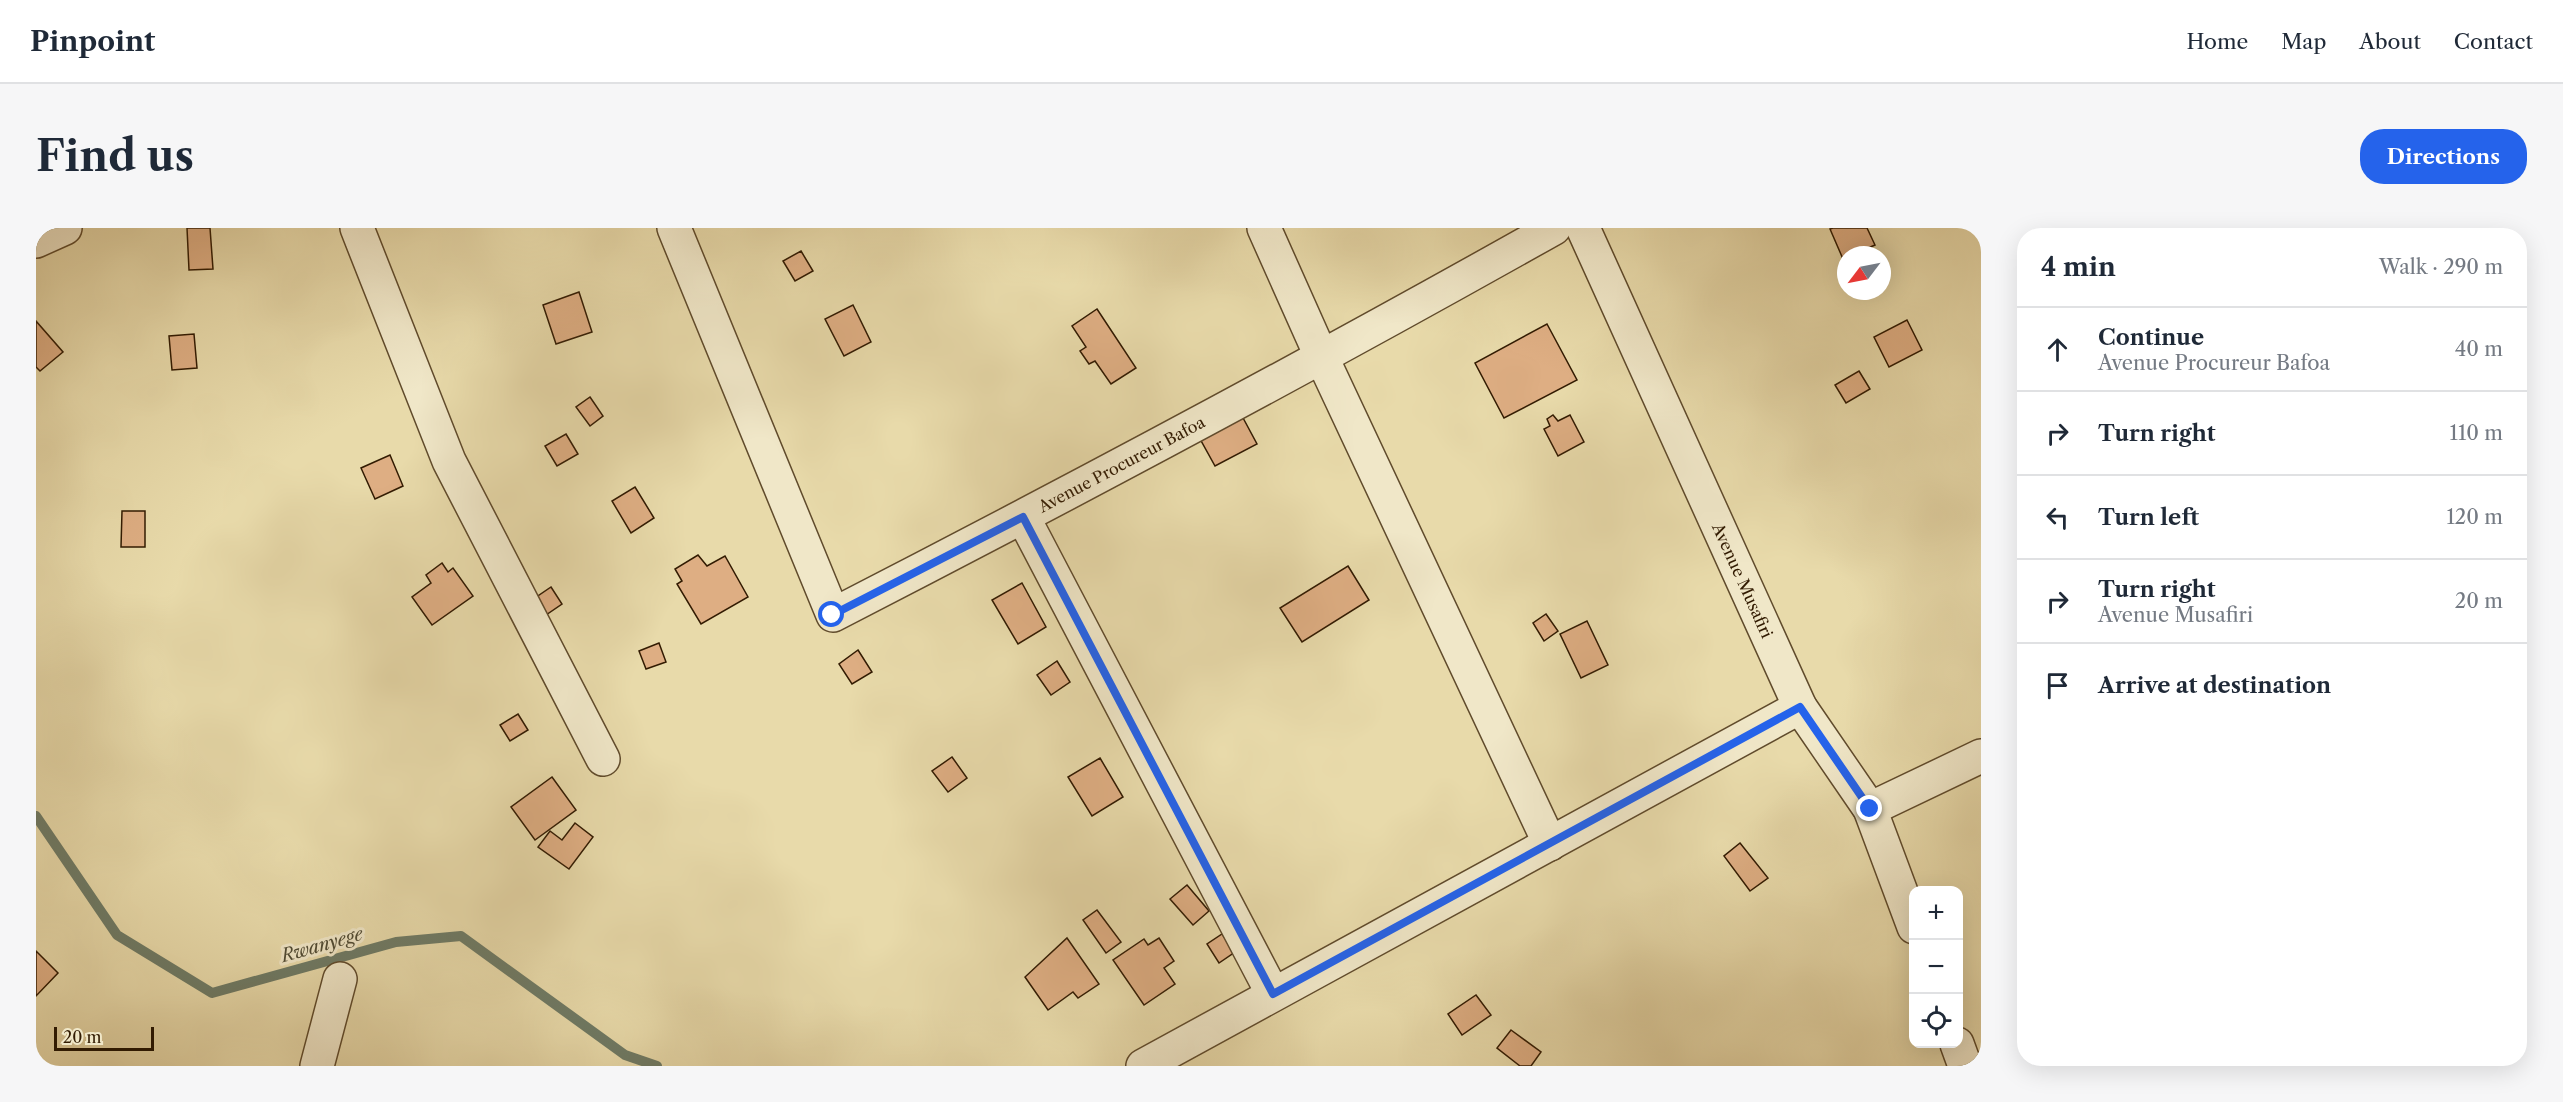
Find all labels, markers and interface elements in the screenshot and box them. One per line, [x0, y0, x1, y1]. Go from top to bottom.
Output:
text: Pinpoint [30, 24, 155, 58]
text: Home [2187, 29, 2248, 54]
text: Map [2281, 29, 2326, 54]
text: About [2359, 29, 2421, 54]
text: Contact [2454, 29, 2533, 54]
button: Directions [2360, 129, 2527, 184]
text: Find us [36, 130, 194, 182]
north arrow [1837, 246, 1891, 300]
text: 4 min [2041, 251, 2116, 283]
text: Walk · 290 m [2379, 255, 2503, 279]
text: Continue [2098, 324, 2204, 351]
icon: ahead [2041, 333, 2074, 366]
text: 40 m [2455, 337, 2503, 361]
text: Avenue Procureur Bafoa [2098, 351, 2330, 375]
street label: Avenue Procureur Bafoa [1034, 411, 1209, 517]
icon: right [2041, 417, 2074, 450]
text: Turn right [2098, 420, 2216, 447]
text: 110 m [2450, 421, 2503, 445]
icon: left [2041, 501, 2074, 534]
text: Turn left [2098, 504, 2199, 531]
text: 120 m [2446, 505, 2503, 529]
street label: Avenue Musafiri [1708, 519, 1777, 641]
text: Turn right [2098, 576, 2216, 603]
icon: right [2041, 585, 2074, 618]
text: 20 m [2455, 589, 2503, 613]
route start [818, 601, 844, 627]
text: Avenue Musafiri [2098, 603, 2253, 627]
icon: arrive [2041, 669, 2074, 702]
text: Arrive at destination [2098, 672, 2331, 699]
route end [1856, 795, 1882, 821]
map controls [1909, 886, 1963, 1048]
button: + [1909, 886, 1963, 940]
water label: Rwanyege [277, 922, 367, 968]
button: − [1909, 940, 1963, 994]
button: locate [1909, 994, 1963, 1048]
scale bar [54, 1024, 154, 1052]
text: 20 m [63, 1027, 102, 1047]

